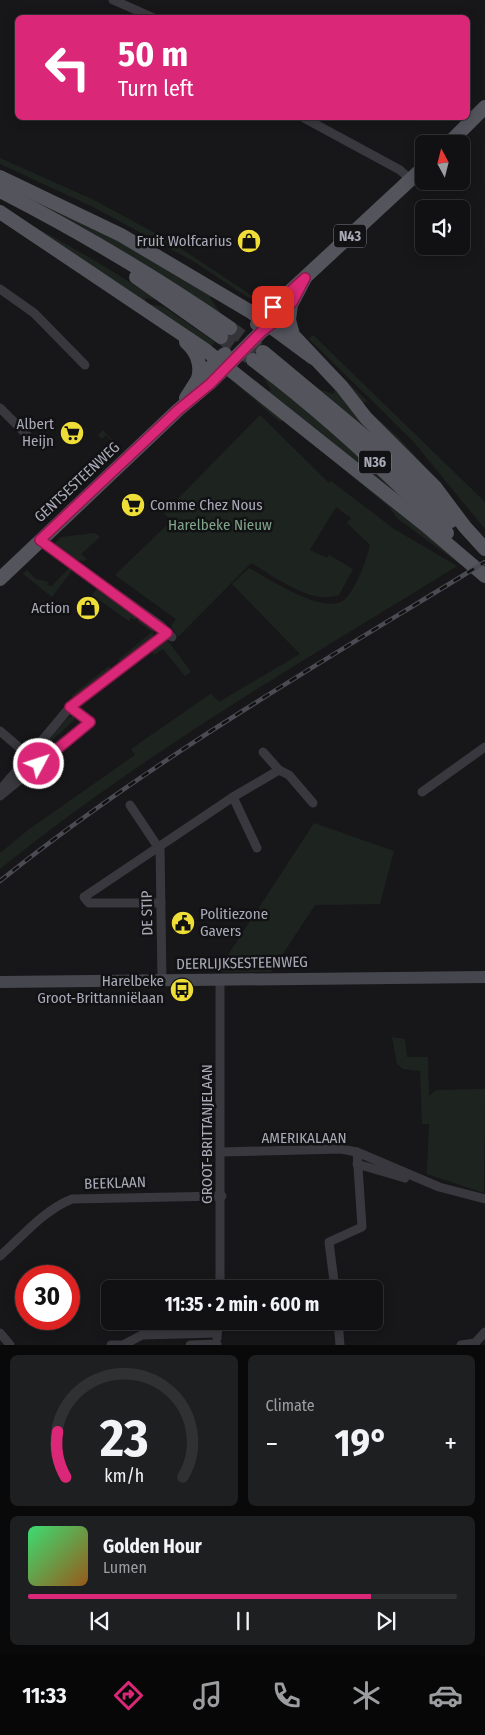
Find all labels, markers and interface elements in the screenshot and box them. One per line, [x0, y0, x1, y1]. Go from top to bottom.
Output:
text: 50 m [118, 33, 188, 75]
icon: left [35, 35, 100, 100]
text: Turn left [118, 75, 194, 102]
north arrow [415, 135, 470, 190]
map controls [415, 135, 470, 255]
button: sound [415, 200, 470, 255]
road number: N43 [334, 225, 366, 248]
shop icon: Fruit Wolfcarius [236, 228, 262, 254]
place label: Fruit Wolfcarius [136, 232, 232, 250]
pin [252, 286, 294, 328]
icon: arrive [259, 293, 287, 321]
place label: Albert Heijn [17, 415, 54, 450]
supermarket icon: Albert Heijn [59, 420, 85, 446]
street label: GENTSESTEENWEG [31, 438, 123, 526]
road number: N36 [359, 451, 391, 474]
supermarket icon: Comme Chez Nous [120, 492, 146, 518]
place label: Comme Chez Nous [150, 496, 263, 514]
park label: Harelbeke Nieuw [168, 516, 272, 534]
shop icon: Action [75, 595, 101, 621]
place label: Action [31, 599, 70, 617]
position arrow [12.0, 737, 64.0, 789]
street label: DE STIP [138, 890, 156, 936]
place label: Politiezone Gavers [200, 905, 268, 940]
public building icon: Politiezone Gavers [170, 910, 196, 936]
street label: DEERLIJKSESTEENWEG [176, 953, 308, 973]
place label: Harelbeke Groot-Brittanniëlaan [37, 972, 164, 1007]
bus stop icon: Harelbeke Groot-Brittanniëlaan [169, 977, 195, 1003]
street label: GROOT-BRITTANJELAAN [198, 1064, 216, 1204]
street label: AMERIKALAAN [261, 1129, 347, 1147]
street label: BEEKLAAN [84, 1173, 146, 1193]
speed limit sign: 30 [15, 1265, 80, 1330]
text: 11:35 · 2 min · 600 m [165, 1293, 319, 1316]
text: Climate [266, 1396, 315, 1415]
text: 23 [98, 1407, 148, 1470]
text: 19° [334, 1420, 388, 1466]
text: − [266, 1427, 278, 1460]
text: + [444, 1427, 457, 1460]
text: km/h [104, 1465, 144, 1487]
text: Golden Hour [103, 1535, 202, 1558]
text: Lumen [103, 1558, 147, 1577]
icon: previous [86, 1607, 114, 1635]
icon: pause [229, 1607, 257, 1635]
icon: next [372, 1607, 400, 1635]
icon: directions [111, 1678, 146, 1713]
icon: music [190, 1678, 225, 1713]
icon: phone [269, 1678, 304, 1713]
icon: climate [349, 1678, 384, 1713]
icon: car [428, 1678, 463, 1713]
text: 11:33 [22, 1682, 67, 1709]

